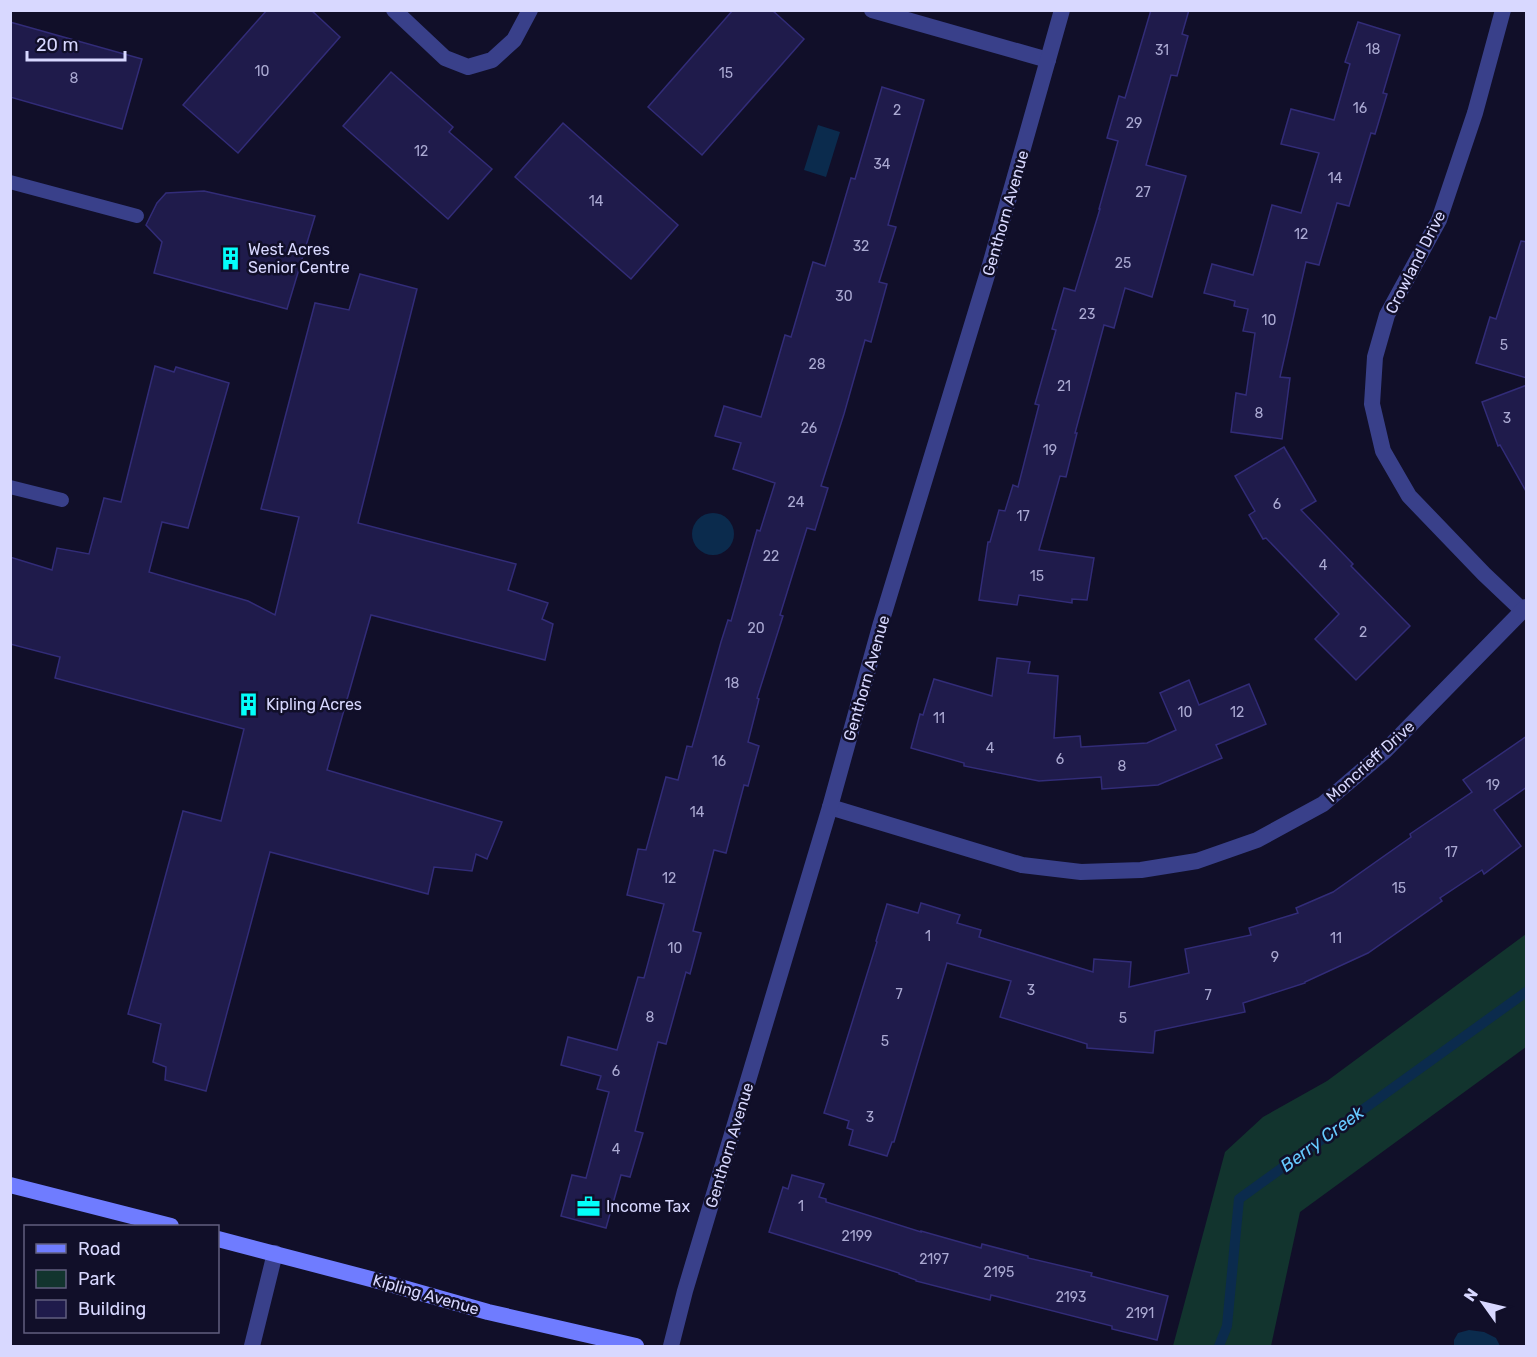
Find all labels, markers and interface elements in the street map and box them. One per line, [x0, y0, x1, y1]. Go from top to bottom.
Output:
scale bar [27, 24, 124, 62]
text: 20 m [36, 34, 78, 56]
house number: 18 [1366, 41, 1381, 58]
house number: 31 [1155, 42, 1169, 59]
house number: 10 [255, 63, 270, 80]
house number: 15 [719, 65, 733, 82]
house number: 8 [70, 70, 79, 87]
house number: 16 [1353, 100, 1367, 117]
house number: 2 [893, 102, 901, 119]
house number: 29 [1126, 115, 1142, 132]
house number: 12 [414, 143, 428, 160]
street label: Genthorn Avenue [978, 148, 1033, 278]
house number: 34 [873, 156, 891, 173]
house number: 14 [1328, 170, 1343, 187]
house number: 27 [1135, 184, 1151, 201]
house number: 14 [589, 193, 604, 210]
street label: Crowland Drive [1381, 208, 1450, 317]
house number: 12 [1294, 226, 1308, 243]
house number: 32 [853, 238, 869, 255]
place label: West Acres Senior Centre [248, 240, 350, 277]
building icon: West Acres Senior Centre [217, 245, 243, 271]
house number: 25 [1115, 255, 1131, 272]
house number: 30 [835, 288, 853, 305]
house number: 23 [1079, 306, 1095, 323]
house number: 10 [1262, 312, 1277, 329]
house number: 5 [1500, 337, 1508, 354]
house number: 28 [808, 356, 826, 373]
house number: 21 [1057, 378, 1071, 395]
house number: 8 [1255, 405, 1264, 422]
house number: 3 [1503, 410, 1511, 427]
house number: 26 [801, 420, 817, 437]
house number: 19 [1043, 442, 1057, 459]
house number: 24 [788, 494, 805, 511]
house number: 6 [1273, 496, 1281, 513]
house number: 17 [1016, 508, 1030, 525]
house number: 22 [763, 548, 779, 565]
house number: 4 [1319, 557, 1328, 574]
house number: 15 [1030, 568, 1044, 585]
street label: Genthorn Avenue [839, 613, 894, 743]
house number: 20 [747, 620, 765, 637]
house number: 2 [1359, 624, 1367, 641]
house number: 18 [725, 675, 740, 692]
building icon: Kipling Acres [235, 691, 261, 717]
place label: Kipling Acres [266, 695, 362, 714]
house number: 10 [1178, 704, 1193, 721]
house number: 12 [1230, 704, 1244, 721]
house number: 11 [933, 710, 945, 727]
street label: Moncrieff Drive [1322, 717, 1418, 806]
house number: 4 [986, 740, 995, 757]
house number: 6 [1056, 751, 1064, 768]
house number: 16 [712, 753, 726, 770]
house number: 8 [1118, 758, 1127, 775]
house number: 19 [1486, 777, 1500, 794]
house number: 14 [690, 804, 705, 821]
house number: 17 [1444, 844, 1458, 861]
house number: 12 [662, 870, 676, 887]
house number: 15 [1392, 880, 1406, 897]
house number: 1 [925, 928, 931, 945]
house number: 11 [1330, 930, 1342, 947]
house number: 10 [668, 940, 683, 957]
house number: 9 [1271, 949, 1279, 966]
house number: 3 [1027, 982, 1035, 999]
house number: 7 [895, 986, 903, 1003]
house number: 7 [1204, 987, 1212, 1004]
house number: 8 [646, 1009, 655, 1026]
house number: 5 [1119, 1010, 1127, 1027]
house number: 5 [881, 1033, 889, 1050]
house number: 6 [612, 1063, 620, 1080]
street label: Genthorn Avenue [701, 1080, 758, 1210]
water label: Berry Creek [1276, 1101, 1369, 1177]
house number: 3 [866, 1109, 874, 1126]
house number: 4 [612, 1141, 621, 1158]
office icon: Income Tax [575, 1193, 601, 1219]
place label: Income Tax [606, 1197, 690, 1216]
house number: 1 [798, 1198, 804, 1215]
legend [24, 1225, 219, 1333]
house number: 2199 [842, 1228, 872, 1245]
text: Road [78, 1238, 121, 1260]
house number: 2197 [919, 1251, 949, 1268]
house number: 2195 [984, 1264, 1014, 1281]
text: Park [78, 1268, 116, 1290]
street label: Kipling Avenue [371, 1270, 481, 1319]
north arrow [1453, 1273, 1513, 1333]
text: N [1460, 1285, 1482, 1305]
house number: 2193 [1056, 1289, 1086, 1306]
text: Building [78, 1298, 146, 1320]
house number: 2191 [1126, 1305, 1154, 1322]

